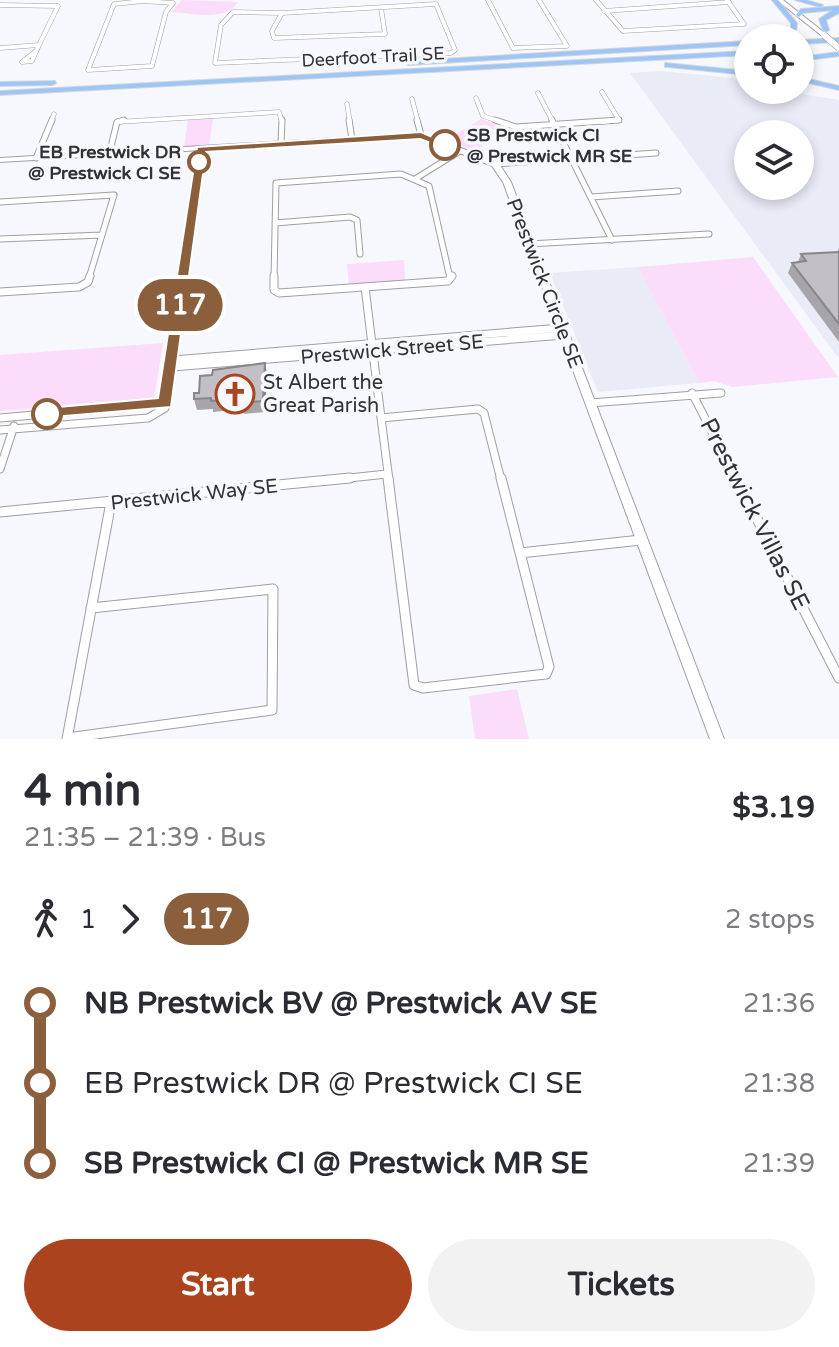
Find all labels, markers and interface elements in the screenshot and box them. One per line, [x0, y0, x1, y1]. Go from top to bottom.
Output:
map controls [734, 24, 814, 200]
button: locate [734, 24, 814, 104]
street label: Deerfoot Trail SE [301, 42, 445, 72]
button: layers [734, 120, 814, 200]
place label: SB Prestwick CI @ Prestwick MR SE [467, 124, 632, 167]
marker: SB Prestwick CI @ Prestwick MR SE [430, 130, 460, 160]
place label: EB Prestwick DR @ Prestwick CI SE [28, 141, 181, 184]
marker: EB Prestwick DR @ Prestwick CI SE [188, 151, 210, 173]
street label: Prestwick Circle SE [501, 195, 588, 372]
line badge: 117 [134, 279, 226, 331]
text: 117 [154, 288, 206, 322]
street label: Prestwick Street SE [299, 330, 485, 370]
place label: St Albert the Great Parish [263, 371, 383, 418]
church icon: St Albert the Great Parish [214, 373, 256, 415]
unlabelled marker [32, 399, 62, 429]
street label: Prestwick Villas SE [694, 413, 816, 615]
street label: Prestwick Way SE [109, 474, 279, 516]
text: 4 min [24, 765, 141, 818]
text: $3.19 [732, 789, 815, 826]
text: 21:35 – 21:39 · Bus [24, 822, 266, 853]
icon: walk [24, 897, 68, 941]
icon: forward [108, 897, 152, 941]
text: 117 [180, 902, 233, 936]
text: 1 [80, 904, 96, 935]
text: 2 stops [725, 904, 815, 935]
text: NB Prestwick BV @ Prestwick AV SE [84, 985, 598, 1022]
text: 21:36 [743, 988, 815, 1019]
text: EB Prestwick DR @ Prestwick CI SE [84, 1065, 583, 1102]
text: 21:38 [743, 1068, 815, 1099]
text: SB Prestwick CI @ Prestwick MR SE [84, 1145, 589, 1182]
text: 21:39 [743, 1148, 815, 1179]
button: Start [24, 1239, 412, 1331]
button: Tickets [428, 1239, 815, 1331]

